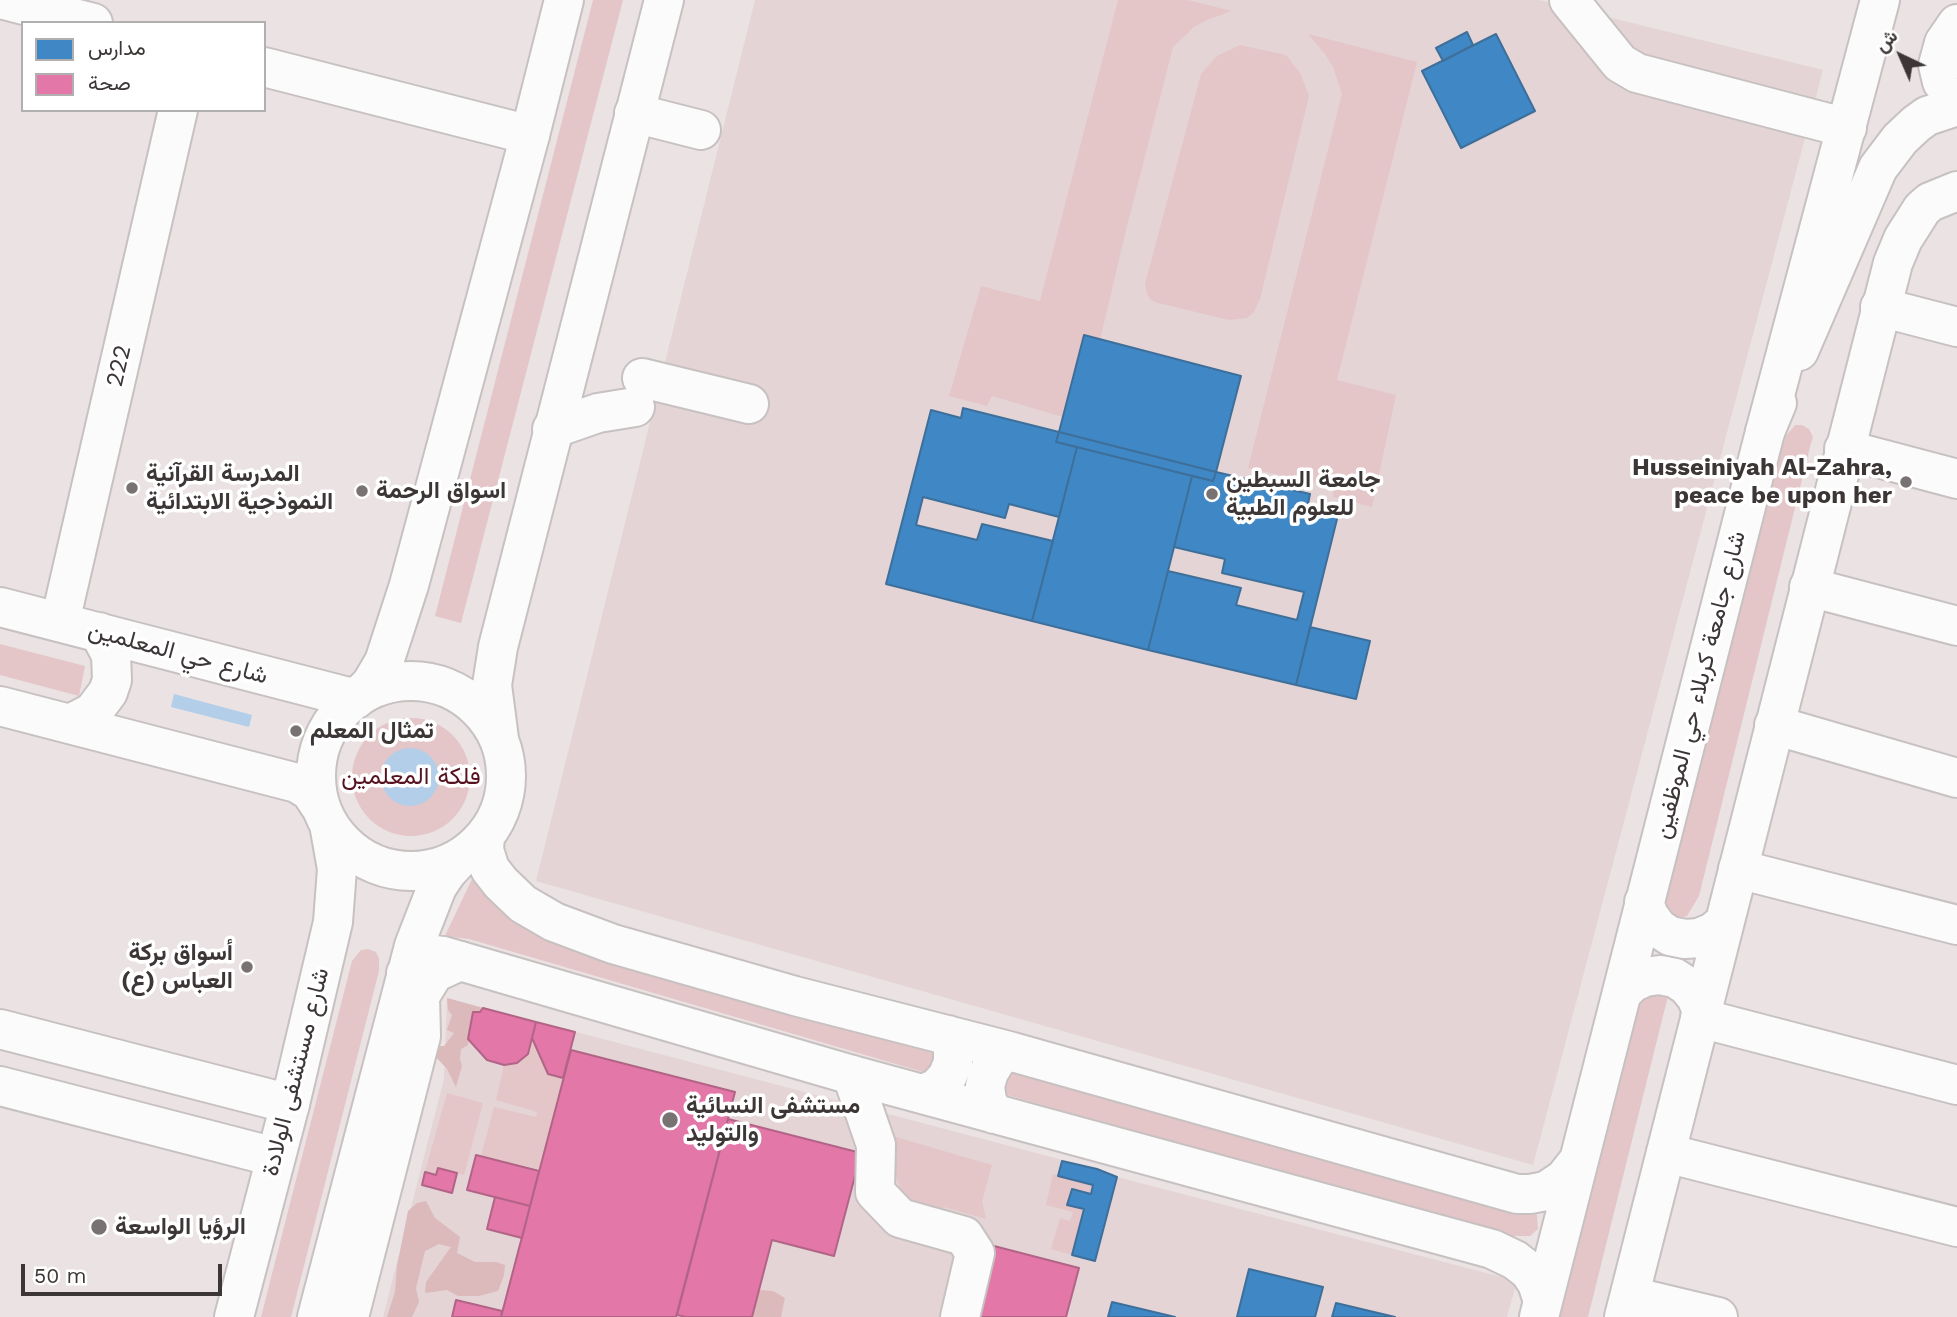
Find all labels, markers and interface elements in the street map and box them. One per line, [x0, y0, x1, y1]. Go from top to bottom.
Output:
legend [21, 21, 266, 112]
north arrow [1866, 21, 1936, 91]
text: ش [1870, 24, 1902, 57]
text: مدارس [88, 35, 146, 60]
text: صحة [88, 70, 131, 95]
street label: 222 [100, 342, 138, 390]
place label: Husseiniyah Al-Zahra, peace be upon her [1632, 454, 1892, 510]
place label: المدرسة القرآنية النموذجية الابتدائية [146, 460, 333, 516]
place label: جامعة السبطين للعلوم الطبية [1226, 466, 1381, 522]
marker: Husseiniyah Al-Zahra, peace be upon her [1898, 474, 1914, 490]
place label: اسواق الرحمة [376, 477, 506, 505]
marker: المدرسة القرآنية النموذجية الابتدائية [124, 480, 140, 496]
marker: اسواق الرحمة [354, 483, 370, 499]
marker: جامعة السبطين للعلوم الطبية [1204, 486, 1220, 502]
street label: شارع جامعة كربلاء حي الموظفين [1648, 528, 1752, 842]
street label: شارع حي المعلمين [85, 615, 271, 691]
place label: تمثال المعلم [310, 717, 434, 745]
marker: تمثال المعلم [288, 723, 304, 739]
park label: فلكة المعلمين [341, 763, 481, 791]
place label: أسواق بركة العباس (ع) [121, 939, 233, 995]
marker: أسواق بركة العباس (ع) [239, 959, 255, 975]
street label: شارع مستشفى الولادة [256, 965, 336, 1179]
place label: مستشفى النسائية والتوليد [686, 1092, 860, 1148]
marker: مستشفى النسائية والتوليد [660, 1110, 680, 1130]
place label: الرؤيا الواسعة [115, 1213, 246, 1241]
marker: الرؤيا الواسعة [89, 1217, 109, 1237]
scale bar [24, 1250, 226, 1294]
text: 50 m [34, 1263, 86, 1288]

